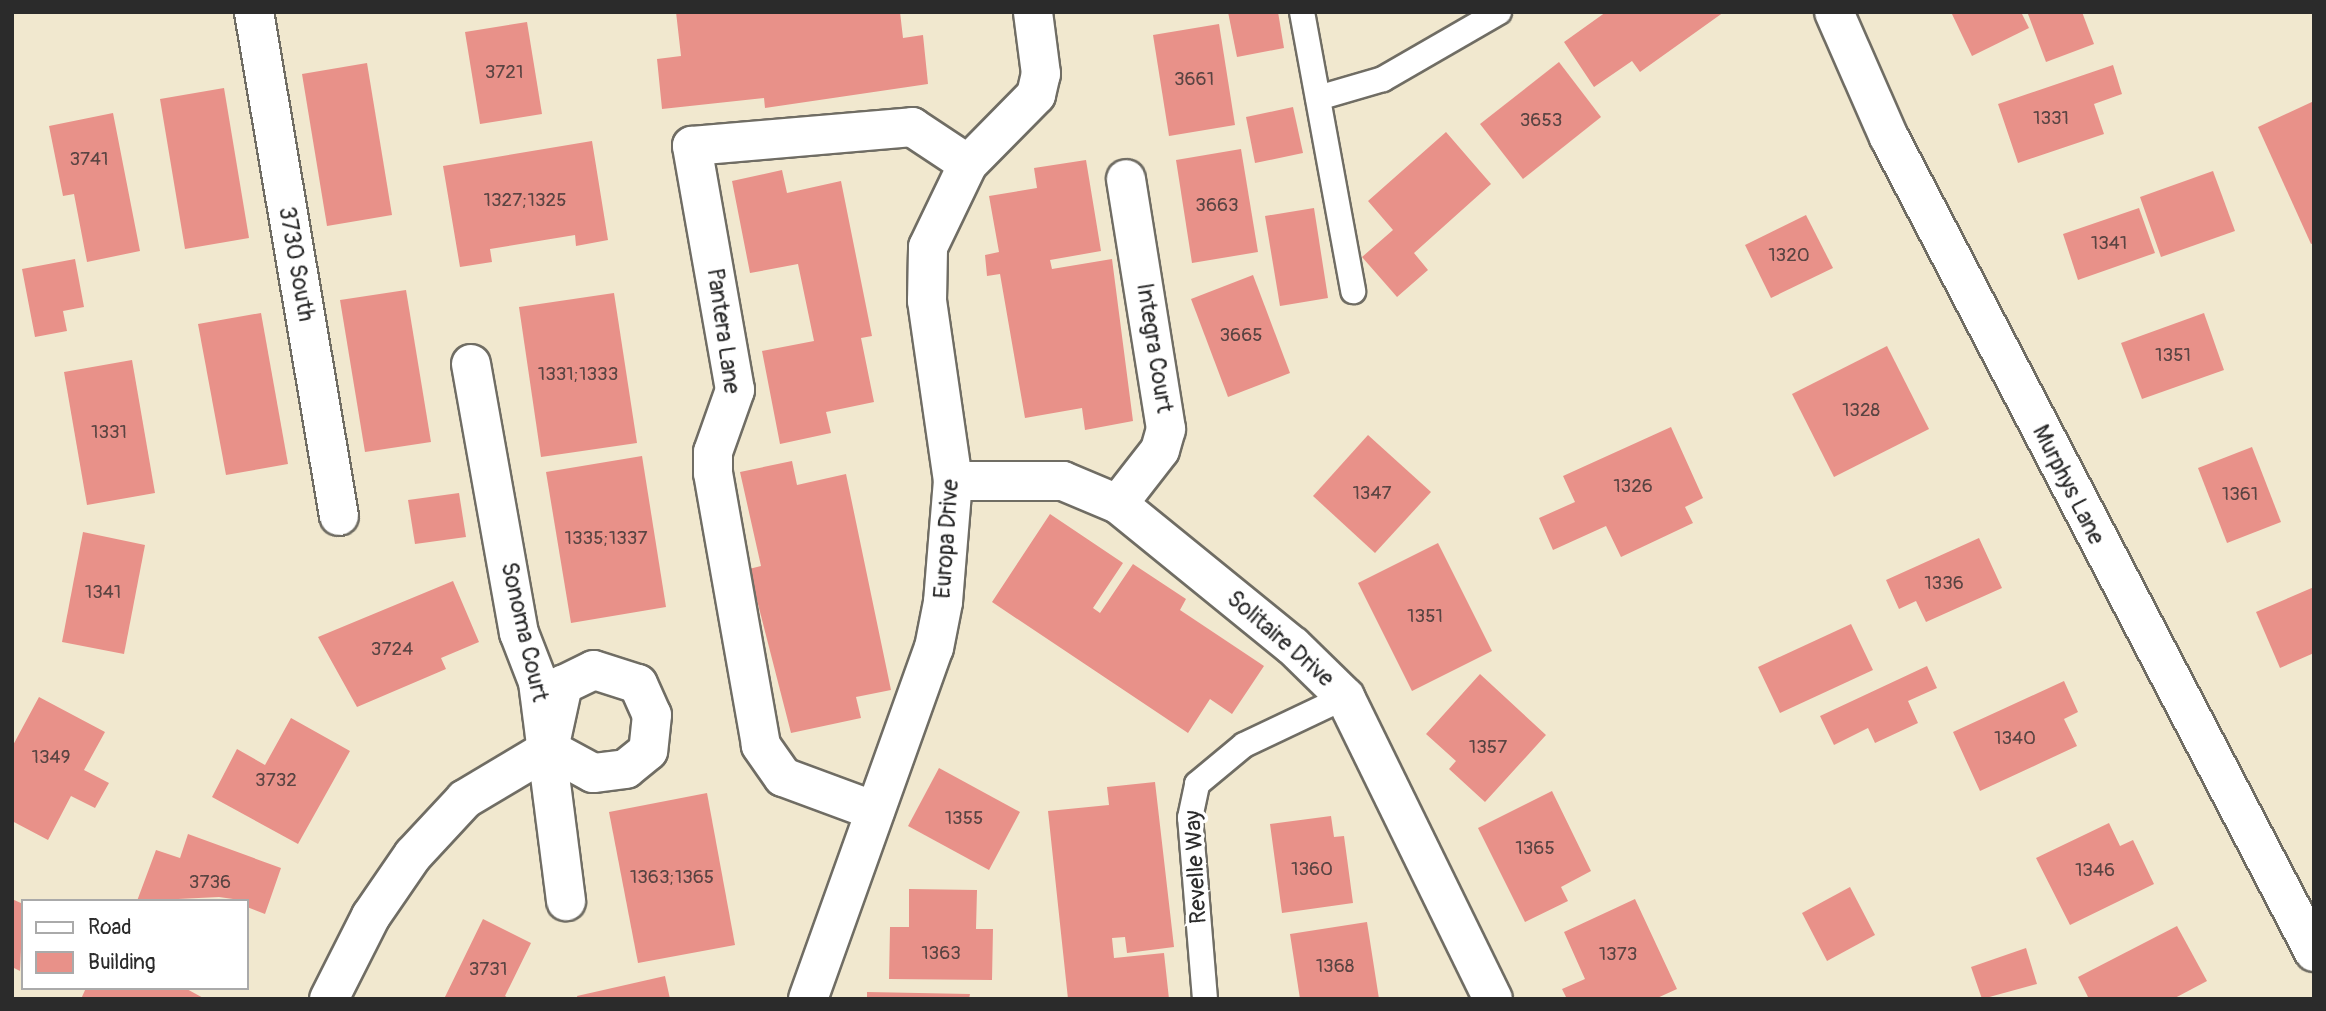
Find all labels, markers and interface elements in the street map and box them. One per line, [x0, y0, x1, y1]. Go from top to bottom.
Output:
house number: 3721 [485, 62, 523, 84]
house number: 3661 [1174, 69, 1214, 91]
house number: 1331 [2033, 108, 2069, 130]
house number: 3653 [1520, 110, 1562, 132]
house number: 3741 [69, 149, 109, 171]
house number: 1327;1325 [484, 190, 566, 212]
house number: 3663 [1195, 195, 1239, 217]
street label: 3730 South [272, 205, 320, 323]
house number: 1341 [2091, 233, 2127, 255]
house number: 1320 [1768, 245, 1810, 267]
street label: Pantera Lane [701, 266, 745, 396]
street label: Integra Court [1130, 281, 1178, 415]
house number: 3665 [1219, 325, 1263, 347]
house number: 1351 [2155, 345, 2191, 367]
house number: 1331;1333 [538, 364, 618, 386]
house number: 1328 [1842, 400, 1880, 422]
street label: Murphys Lane [2026, 421, 2110, 549]
house number: 1331 [91, 422, 127, 444]
house number: 1326 [1613, 476, 1653, 498]
street label: Europa Drive [929, 478, 965, 600]
house number: 1347 [1352, 483, 1392, 505]
house number: 1361 [2222, 484, 2258, 506]
house number: 1335;1337 [565, 528, 647, 550]
street label: Sonoma Court [495, 560, 553, 704]
house number: 1336 [1924, 573, 1964, 595]
house number: 1341 [85, 582, 121, 604]
street label: Solitaire Drive [1221, 585, 1339, 693]
house number: 1351 [1407, 606, 1443, 628]
house number: 3724 [371, 639, 413, 661]
house number: 1340 [1994, 728, 2036, 750]
house number: 1357 [1469, 737, 1507, 759]
house number: 1349 [32, 747, 70, 769]
house number: 3732 [255, 770, 297, 792]
house number: 1355 [945, 808, 983, 830]
street label: Revelle Way [1179, 809, 1213, 925]
house number: 1365 [1515, 838, 1555, 860]
house number: 1360 [1291, 859, 1333, 881]
house number: 1346 [2075, 860, 2115, 882]
house number: 1363;1365 [630, 867, 714, 889]
house number: 3736 [189, 872, 231, 894]
legend [21, 899, 248, 990]
text: Road [88, 914, 132, 941]
house number: 1363 [921, 943, 961, 965]
house number: 1373 [1599, 944, 1637, 966]
text: Building [88, 949, 155, 976]
house number: 1368 [1316, 956, 1354, 978]
house number: 3731 [469, 959, 507, 981]

